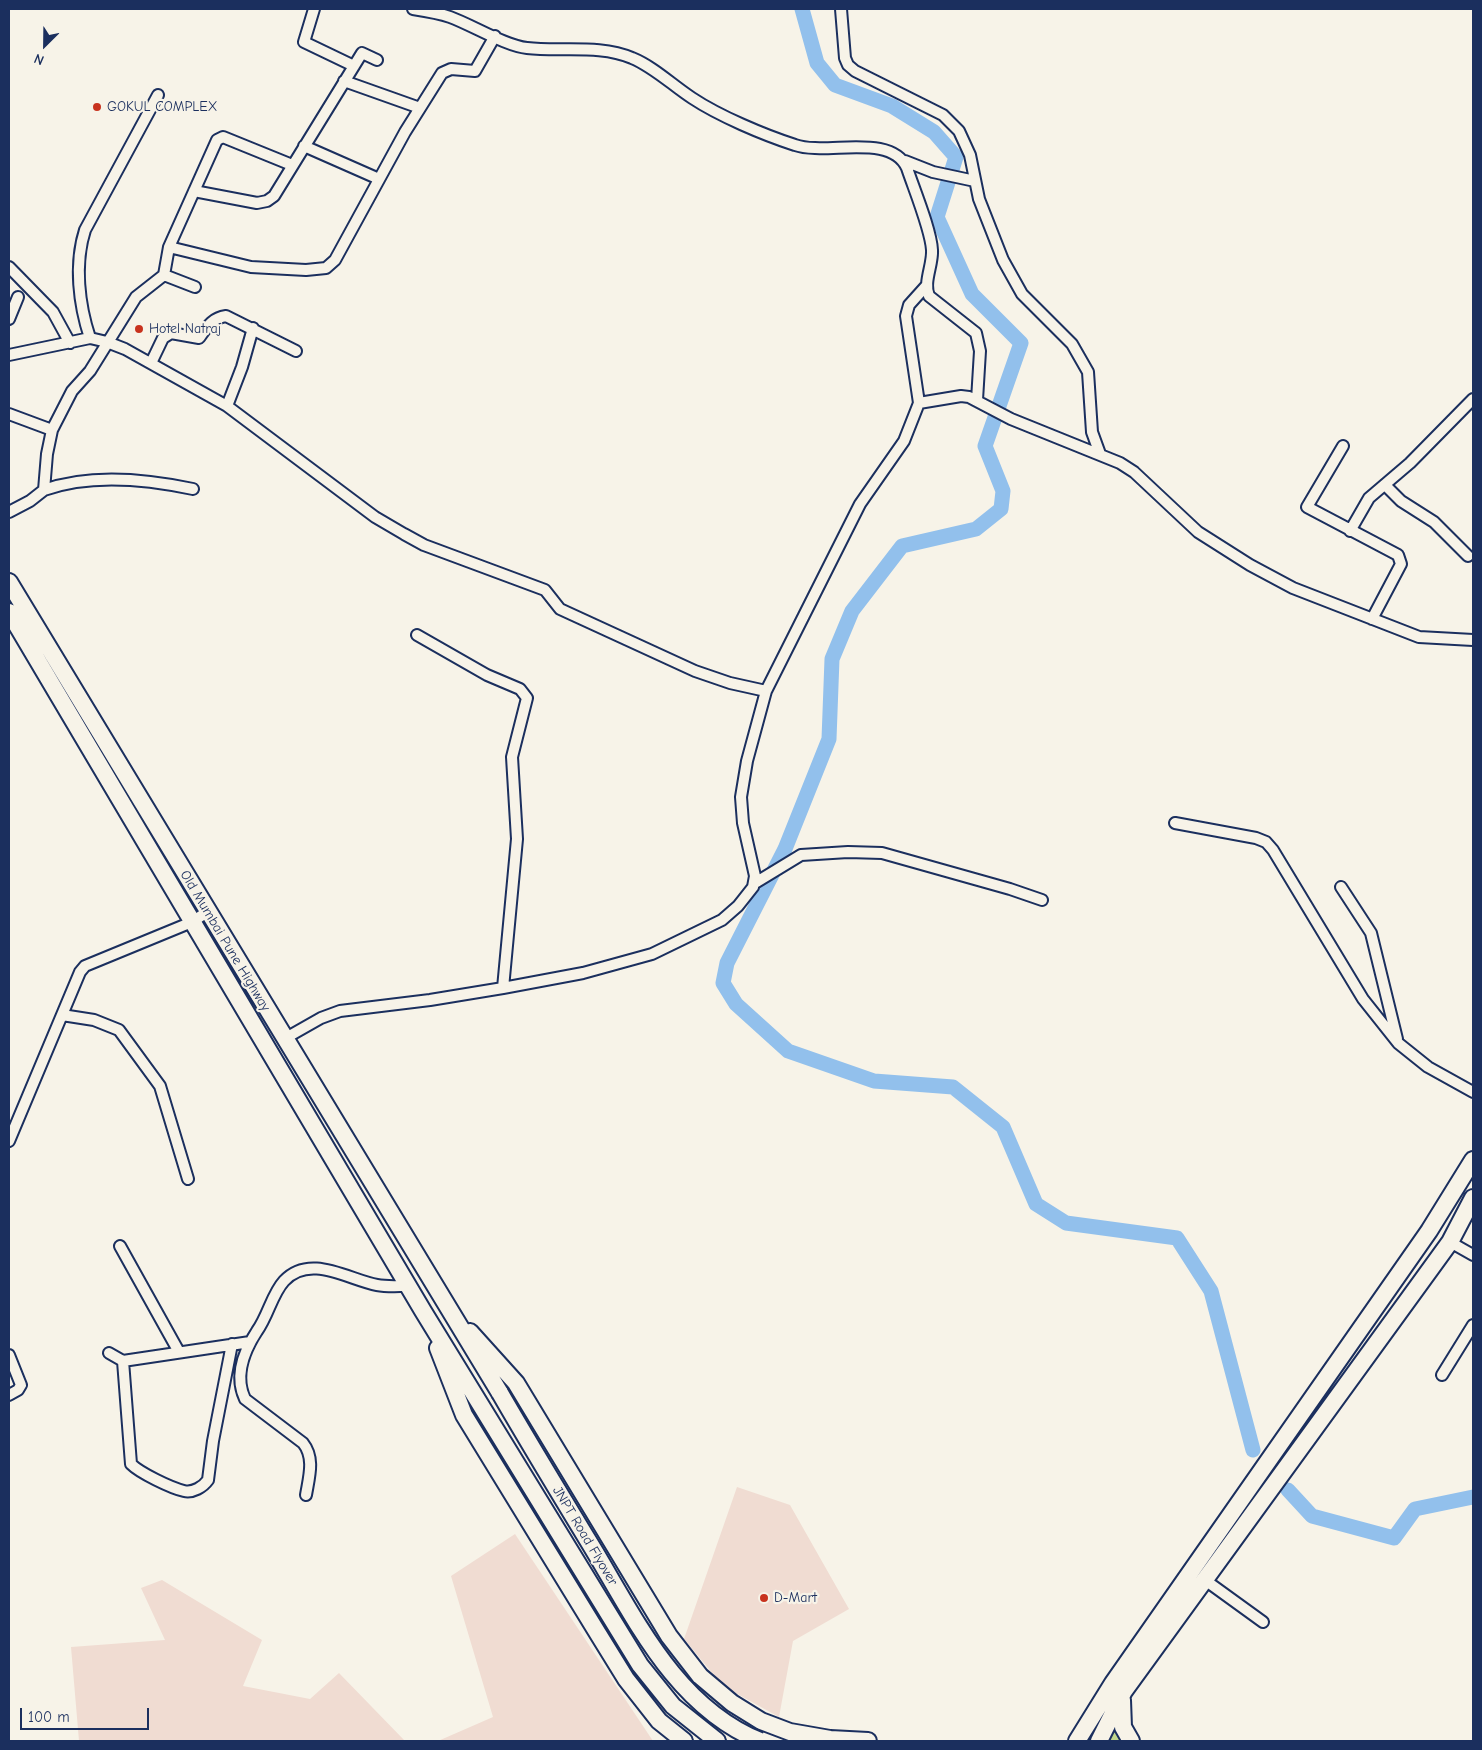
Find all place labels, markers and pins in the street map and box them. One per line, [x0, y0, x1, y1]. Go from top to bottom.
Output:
place label: GOKUL COMPLEX [107, 99, 217, 115]
marker: GOKUL COMPLEX [91, 101, 103, 113]
place label: Hotel Natraj [149, 321, 221, 337]
marker: Hotel Natraj [133, 323, 145, 335]
place label: D-Mart [774, 1590, 817, 1606]
marker: D-Mart [758, 1592, 770, 1604]

